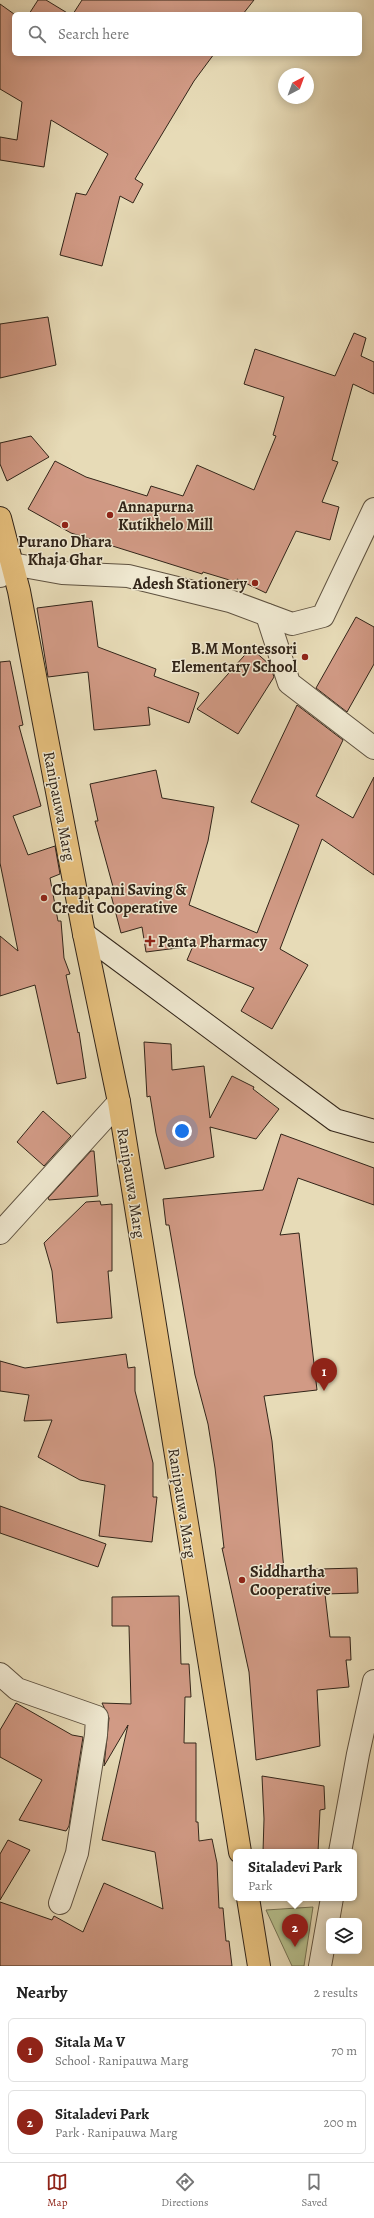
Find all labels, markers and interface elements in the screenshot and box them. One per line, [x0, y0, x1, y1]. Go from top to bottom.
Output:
search box [12, 12, 362, 56]
icon: search [26, 23, 48, 45]
text: Search here [58, 24, 129, 44]
north arrow [278, 68, 314, 104]
place label: Annapurna Kutikhelo Mill [117, 496, 214, 536]
marker: Annapurna Kutikhelo Mill [105, 510, 115, 520]
marker: Purano Dhara Khaja Ghar [60, 520, 70, 530]
place label: Purano Dhara Khaja Ghar [18, 531, 112, 571]
place label: Adesh Stationery [132, 573, 248, 595]
marker: Adesh Stationery [250, 578, 260, 588]
place label: B.M Montessori Elementary School [171, 638, 298, 678]
marker: B.M Montessori Elementary School [300, 652, 310, 662]
street label: Ranipauwa Marg [38, 749, 80, 863]
place label: Chapapani Saving & Credit Cooperative [52, 879, 187, 919]
marker: Chapapani Saving & Credit Cooperative [39, 893, 49, 903]
place label: Panta Pharmacy [158, 931, 268, 953]
marker: Panta Pharmacy [145, 936, 155, 946]
your location [172, 1121, 192, 1141]
street label: Ranipauwa Marg [111, 1126, 151, 1240]
pin: 1 [311, 1358, 337, 1391]
street label: Ranipauwa Marg [162, 1446, 202, 1560]
place label: Siddhartha Cooperative [250, 1561, 331, 1601]
marker: Siddhartha Cooperative [237, 1575, 247, 1585]
popup [233, 1849, 357, 1901]
text: Sitaladevi Park [248, 1857, 342, 1877]
text: Park [248, 1877, 272, 1894]
pin: 2 [282, 1914, 308, 1947]
map controls [326, 1918, 362, 1954]
button: layers [326, 1918, 362, 1954]
text: Nearby [16, 1981, 67, 2004]
text: 2 results [314, 1984, 358, 2001]
text: Sitala Ma V [55, 2032, 125, 2052]
text: 1 [28, 2042, 32, 2059]
text: 70 m [331, 2042, 357, 2059]
text: School · Ranipauwa Marg [55, 2052, 188, 2069]
text: Sitaladevi Park [55, 2104, 149, 2124]
text: 2 [27, 2114, 33, 2131]
text: 200 m [324, 2114, 357, 2131]
text: Park · Ranipauwa Marg [55, 2124, 178, 2141]
tab: Map [46, 2171, 68, 2210]
tab: Directions [161, 2171, 209, 2210]
tab: Saved [301, 2171, 328, 2210]

